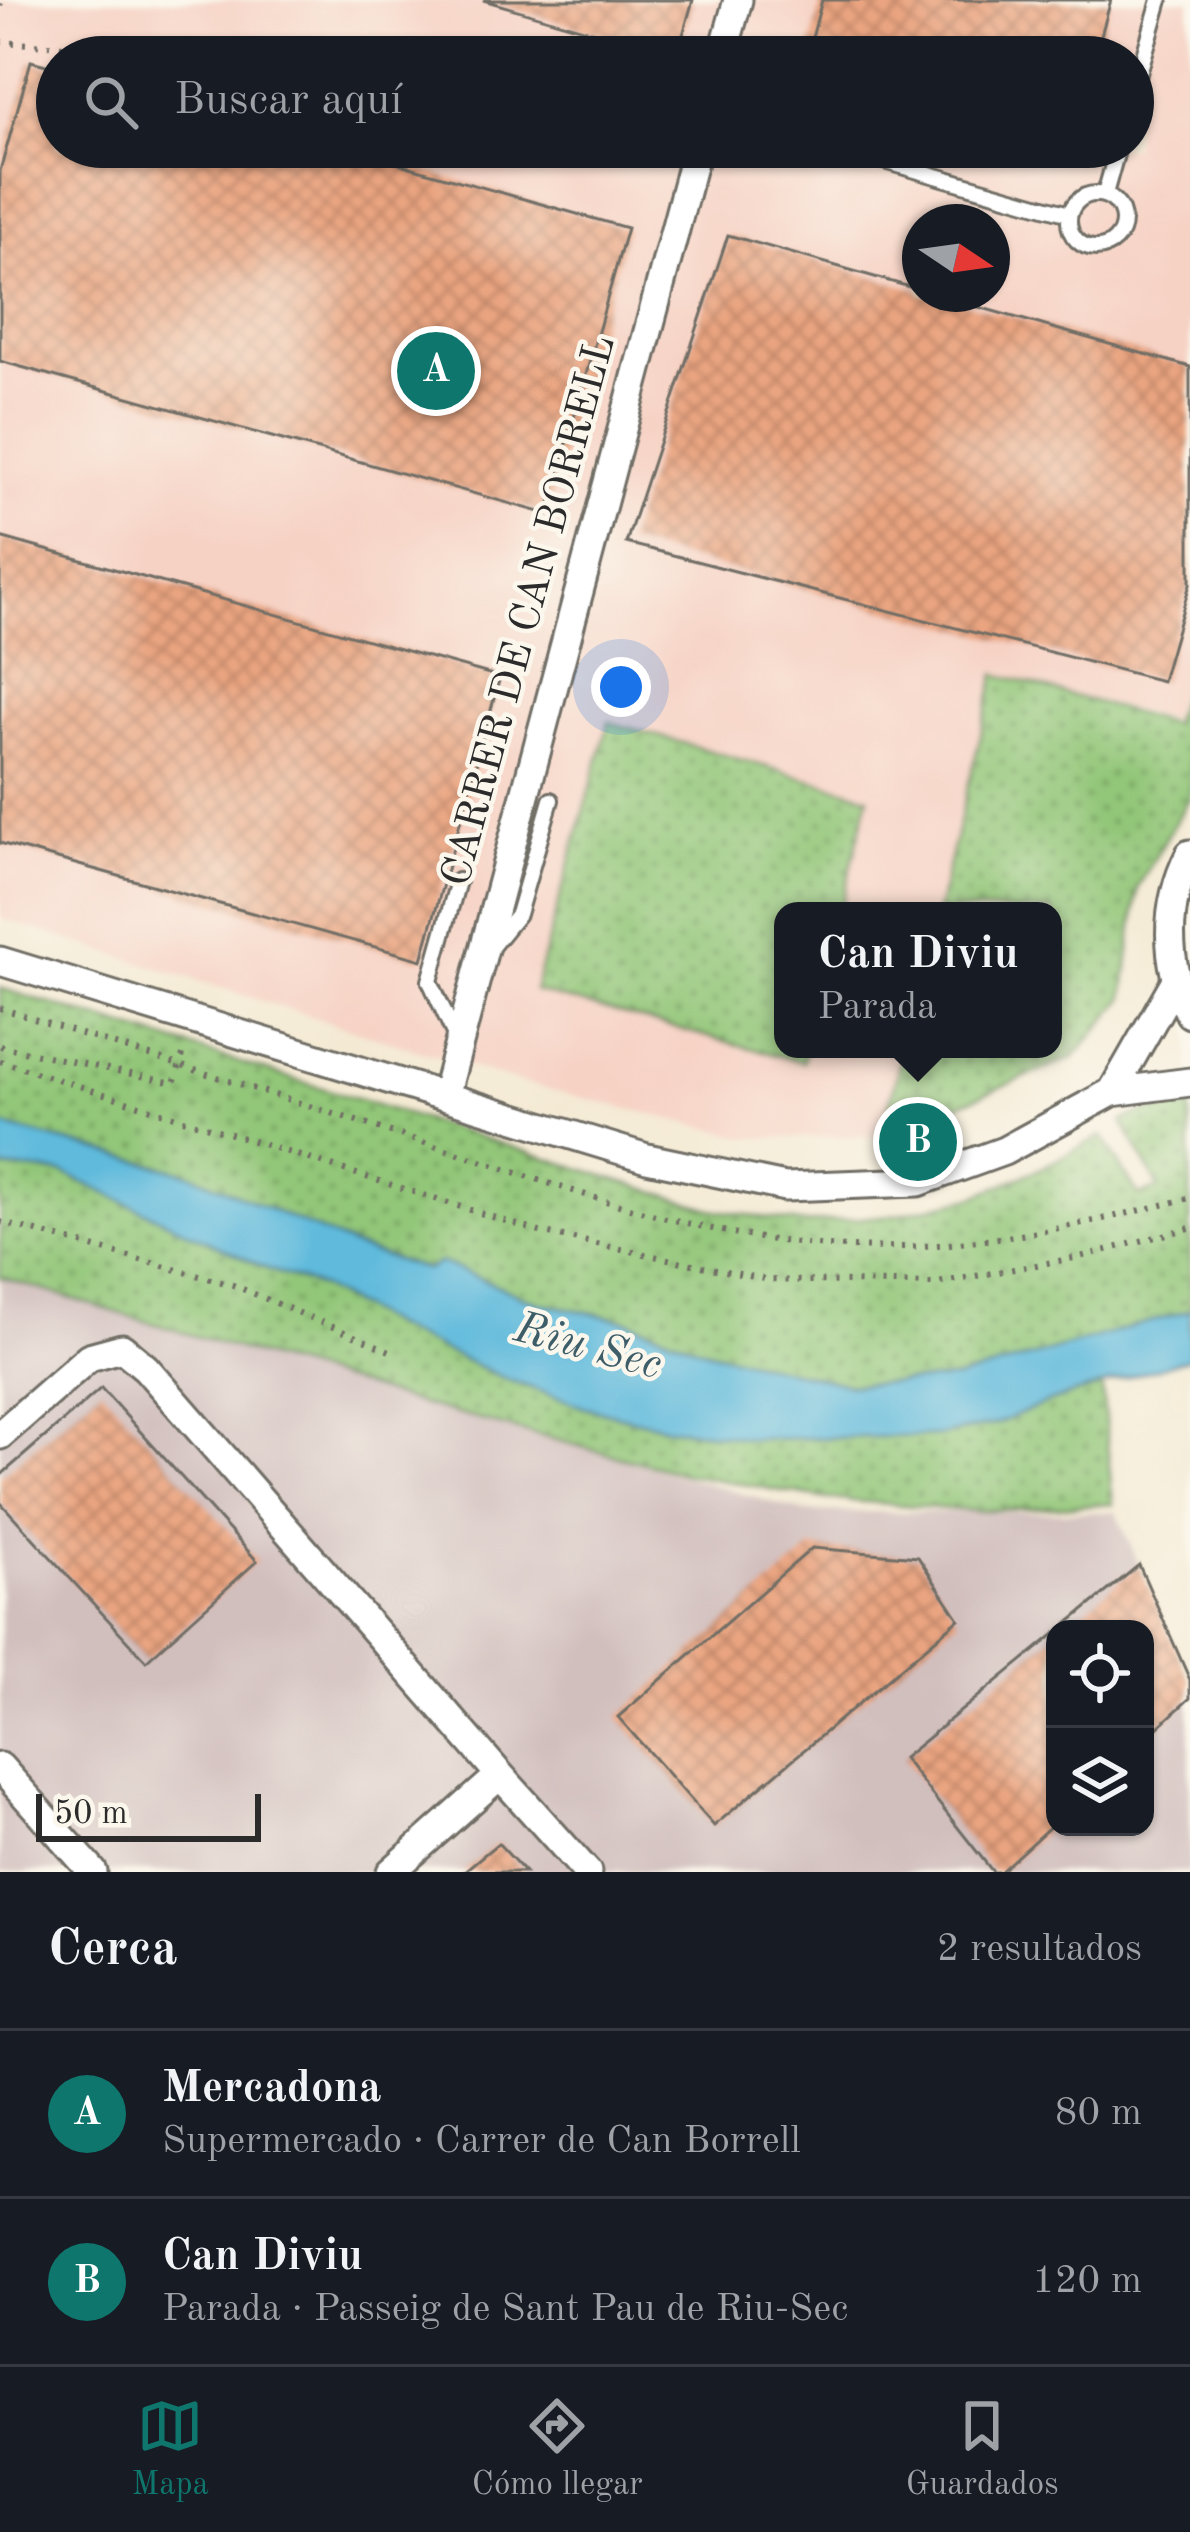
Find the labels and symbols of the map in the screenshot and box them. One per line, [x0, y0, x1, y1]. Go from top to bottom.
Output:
north arrow [902, 204, 1010, 312]
pin: A [397, 326, 475, 416]
street label: CARRER DE CAN BORRELL [432, 330, 628, 892]
your location [591, 657, 651, 717]
pin: B [879, 1097, 957, 1187]
water label: Riu Sec [508, 1305, 667, 1389]
scale bar [36, 1788, 261, 1841]

